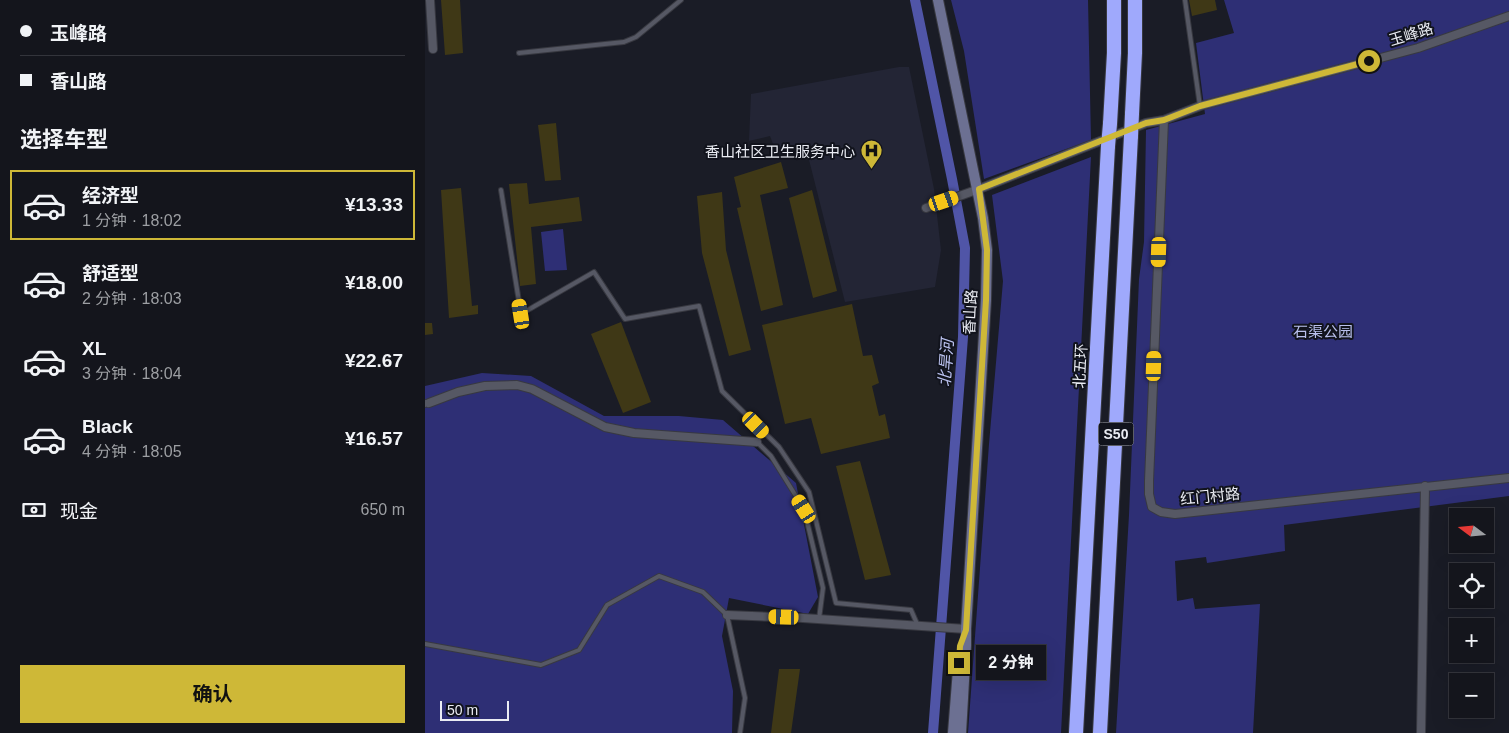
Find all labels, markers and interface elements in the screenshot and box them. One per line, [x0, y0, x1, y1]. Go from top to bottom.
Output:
street label: 玉峰路 [1387, 19, 1435, 49]
text: 玉峰路 [50, 23, 107, 44]
route start [1358, 50, 1380, 72]
text: 香山路 [50, 71, 107, 92]
text: 选择车型 [20, 127, 108, 152]
hospital icon: 香山社区卫生服务中心 [859, 139, 883, 170]
place label: 香山社区卫生服务中心 [705, 143, 855, 160]
icon: car [22, 183, 67, 228]
text: 经济型 [82, 185, 139, 206]
car [927, 189, 960, 213]
text: ¥13.33 [345, 194, 403, 215]
text: 1 分钟 · 18:02 [82, 212, 182, 229]
car [1150, 237, 1167, 267]
icon: car [22, 261, 67, 306]
text: 舒适型 [82, 263, 139, 284]
text: ¥18.00 [345, 272, 403, 293]
street label: 香山路 [960, 289, 980, 335]
text: 2 分钟 · 18:03 [82, 290, 182, 307]
car [511, 298, 530, 330]
park label: 石渠公园 [1293, 323, 1353, 340]
water label: 北旱河 [936, 335, 956, 388]
text: XL [82, 338, 106, 359]
icon: car [22, 339, 67, 384]
street label: 北五环 [1070, 343, 1090, 389]
text: ¥22.67 [345, 350, 403, 371]
car [1145, 351, 1162, 381]
text: 3 分钟 · 18:04 [82, 365, 182, 382]
car [740, 409, 771, 441]
text: Black [82, 416, 133, 437]
icon: car [22, 417, 67, 462]
road number: S50 [1099, 422, 1133, 446]
text: ¥16.57 [345, 428, 403, 449]
text: 4 分钟 · 18:05 [82, 443, 182, 460]
street label: 红门村路 [1179, 484, 1241, 508]
car [789, 492, 818, 526]
icon: cash [20, 496, 48, 524]
text: 现金 [60, 501, 98, 522]
text: 650 m [361, 501, 405, 518]
north arrow [1449, 508, 1494, 552]
map controls [1449, 508, 1494, 718]
button: locate [1449, 563, 1494, 608]
car [768, 609, 799, 625]
button: + [1449, 618, 1494, 663]
callout: 2 分钟 [977, 646, 1047, 680]
route end [948, 652, 970, 674]
text: 2 分钟 [988, 654, 1034, 671]
button: 确认 [20, 665, 405, 723]
button: − [1449, 673, 1494, 718]
scale bar [440, 698, 509, 721]
text: 50 m [447, 702, 478, 718]

